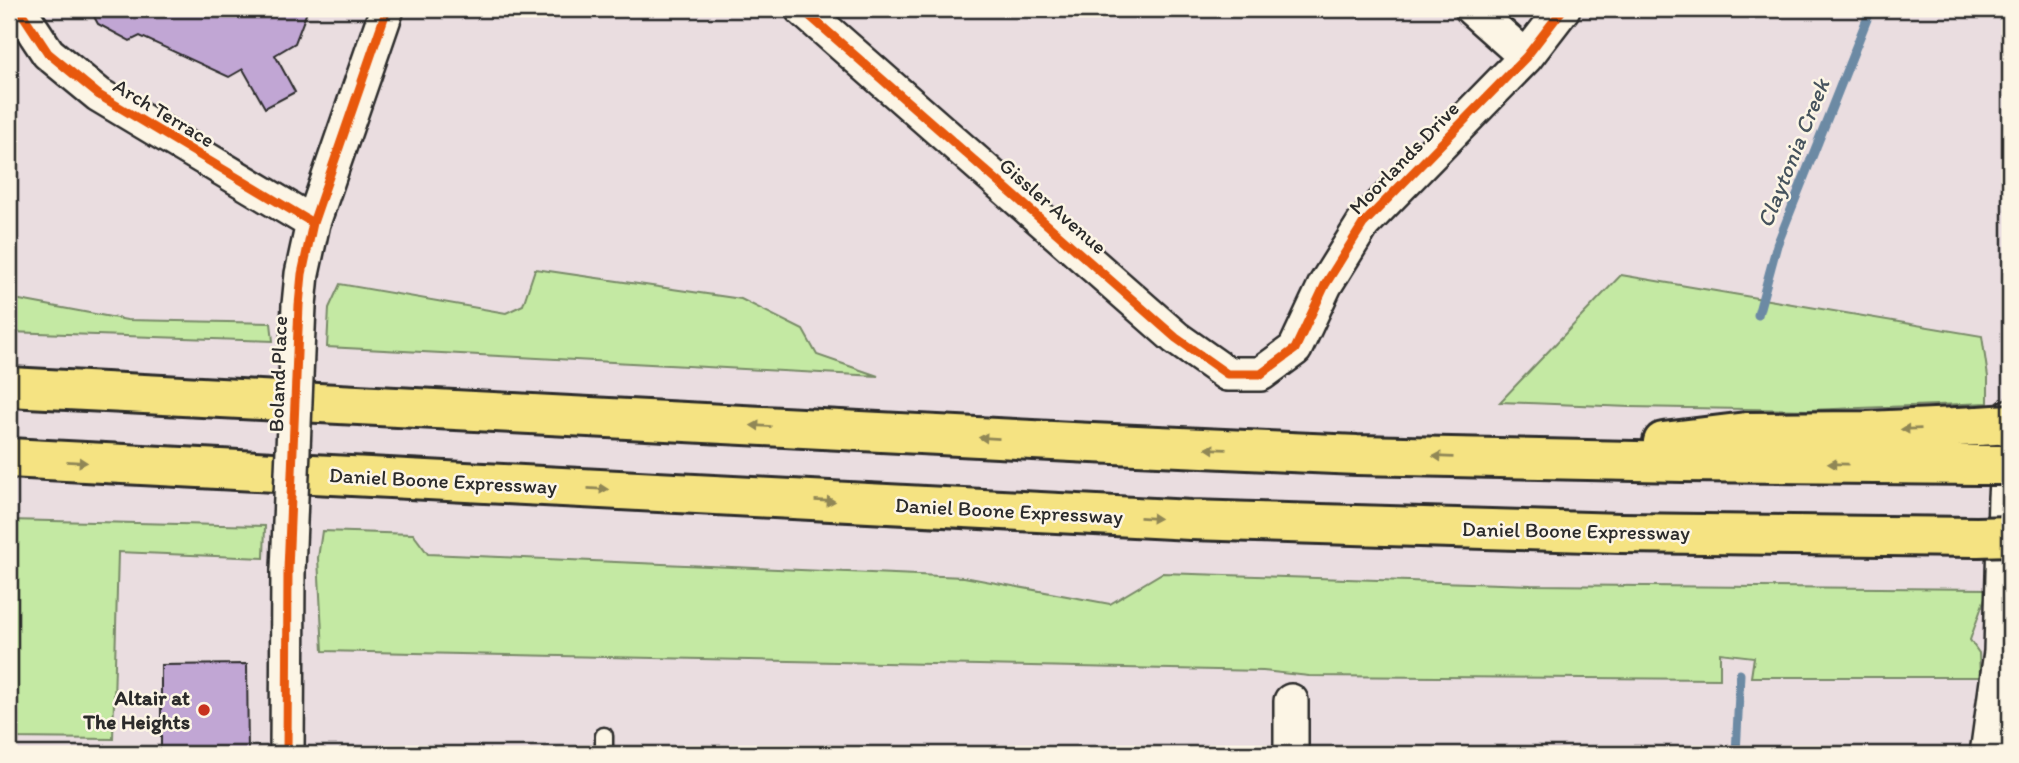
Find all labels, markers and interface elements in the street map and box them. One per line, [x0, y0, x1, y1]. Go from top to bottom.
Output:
street label: Arch Terrace [109, 73, 219, 153]
water label: Claytonia Creek [1750, 74, 1836, 231]
street label: Moorlands Drive [1343, 96, 1464, 220]
street label: Gissler Avenue [994, 152, 1112, 259]
street label: Boland Place [263, 315, 292, 433]
one-way arrow [750, 420, 772, 431]
one-way arrow [1900, 423, 1922, 434]
one-way arrow [977, 432, 999, 443]
one-way arrow [1205, 443, 1227, 454]
one-way arrow [1432, 451, 1454, 463]
one-way arrow [66, 456, 88, 467]
one-way arrow [1826, 458, 1848, 470]
street label: Daniel Boone Expressway [328, 462, 558, 499]
one-way arrow [587, 483, 609, 494]
street label: Daniel Boone Expressway [894, 492, 1124, 529]
one-way arrow [814, 496, 836, 507]
one-way arrow [1139, 513, 1161, 524]
street label: Daniel Boone Expressway [1462, 516, 1690, 545]
place label: Altair at The Heights [82, 685, 190, 735]
marker: Altair at The Heights [196, 702, 212, 718]

